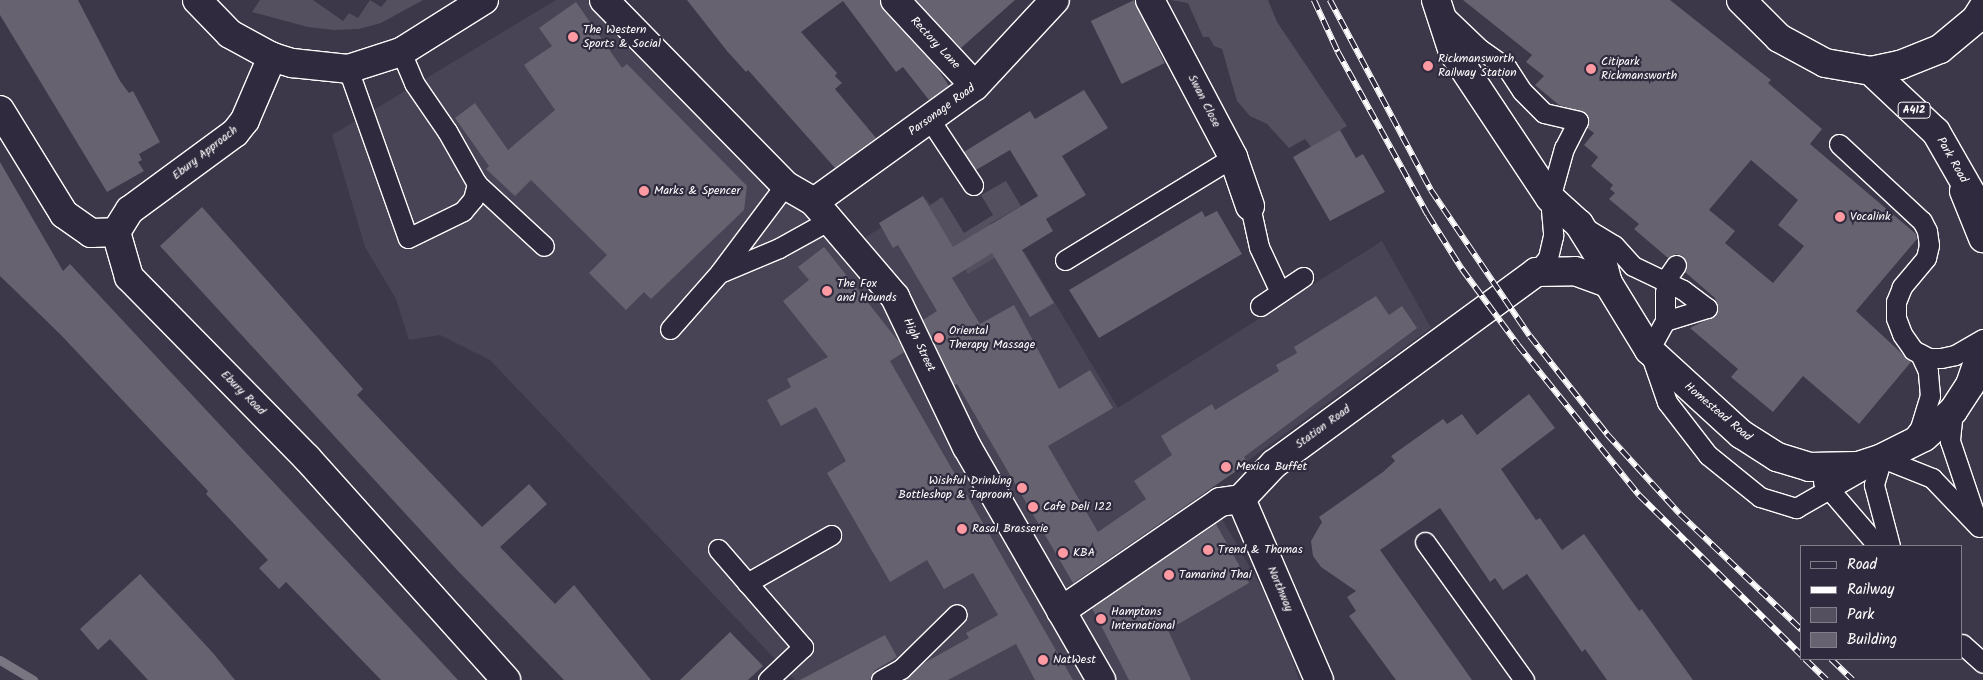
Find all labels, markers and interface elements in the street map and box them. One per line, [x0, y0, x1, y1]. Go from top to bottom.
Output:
street label: Rectory Lane [907, 14, 963, 72]
place label: The Western Sports & Social [583, 23, 661, 51]
marker: The Western Sports & Social [567, 31, 579, 43]
place label: Rickmansworth Railway Station [1438, 52, 1517, 80]
place label: Citipark Rickmansworth [1601, 55, 1677, 83]
marker: Rickmansworth Railway Station [1422, 60, 1434, 72]
marker: Citipark Rickmansworth [1585, 63, 1597, 75]
street label: Swan Close [1185, 72, 1223, 130]
street label: Parsonage Road [906, 81, 978, 139]
road number: A412 [1896, 102, 1932, 118]
street label: Ebury Approach [169, 123, 241, 183]
street label: Park Road [1933, 134, 1971, 186]
place label: Marks & Spencer [654, 184, 740, 198]
marker: Marks & Spencer [638, 185, 650, 197]
place label: Vocalink [1850, 210, 1891, 224]
marker: Vocalink [1834, 211, 1846, 223]
place label: The Fox and Hounds [837, 277, 897, 305]
marker: The Fox and Hounds [821, 285, 833, 297]
street label: High Street [900, 316, 938, 374]
place label: Oriental Therapy Massage [949, 324, 1035, 352]
marker: Oriental Therapy Massage [933, 332, 945, 344]
street label: Ebury Road [218, 368, 268, 418]
street label: Homestead Road [1681, 379, 1755, 445]
street label: Station Road [1293, 402, 1353, 452]
place label: Mexica Buffet [1236, 460, 1307, 474]
marker: Mexica Buffet [1220, 461, 1232, 473]
place label: Wishful Drinking Bottleshop & Taproom [898, 474, 1012, 502]
marker: Wishful Drinking Bottleshop & Taproom [1016, 482, 1028, 494]
place label: Cafe Deli 122 [1043, 500, 1112, 514]
marker: Cafe Deli 122 [1027, 501, 1039, 513]
place label: Rasal Brasserie [972, 522, 1048, 536]
marker: Rasal Brasserie [956, 523, 968, 535]
place label: Trend & Thomas [1218, 543, 1303, 557]
marker: Trend & Thomas [1202, 544, 1214, 556]
legend [1800, 545, 1963, 660]
place label: KBA [1073, 546, 1095, 560]
marker: KBA [1057, 547, 1069, 559]
text: Road [1847, 553, 1877, 577]
street label: Northway [1264, 564, 1296, 614]
place label: Tamarind Thai [1179, 568, 1252, 582]
marker: Tamarind Thai [1163, 569, 1175, 581]
text: Railway [1847, 578, 1894, 602]
text: Park [1847, 603, 1874, 627]
place label: Hamptons International [1111, 605, 1175, 633]
marker: Hamptons International [1095, 613, 1107, 625]
text: Building [1847, 628, 1897, 652]
place label: NatWest [1053, 653, 1096, 667]
marker: NatWest [1037, 654, 1049, 666]

